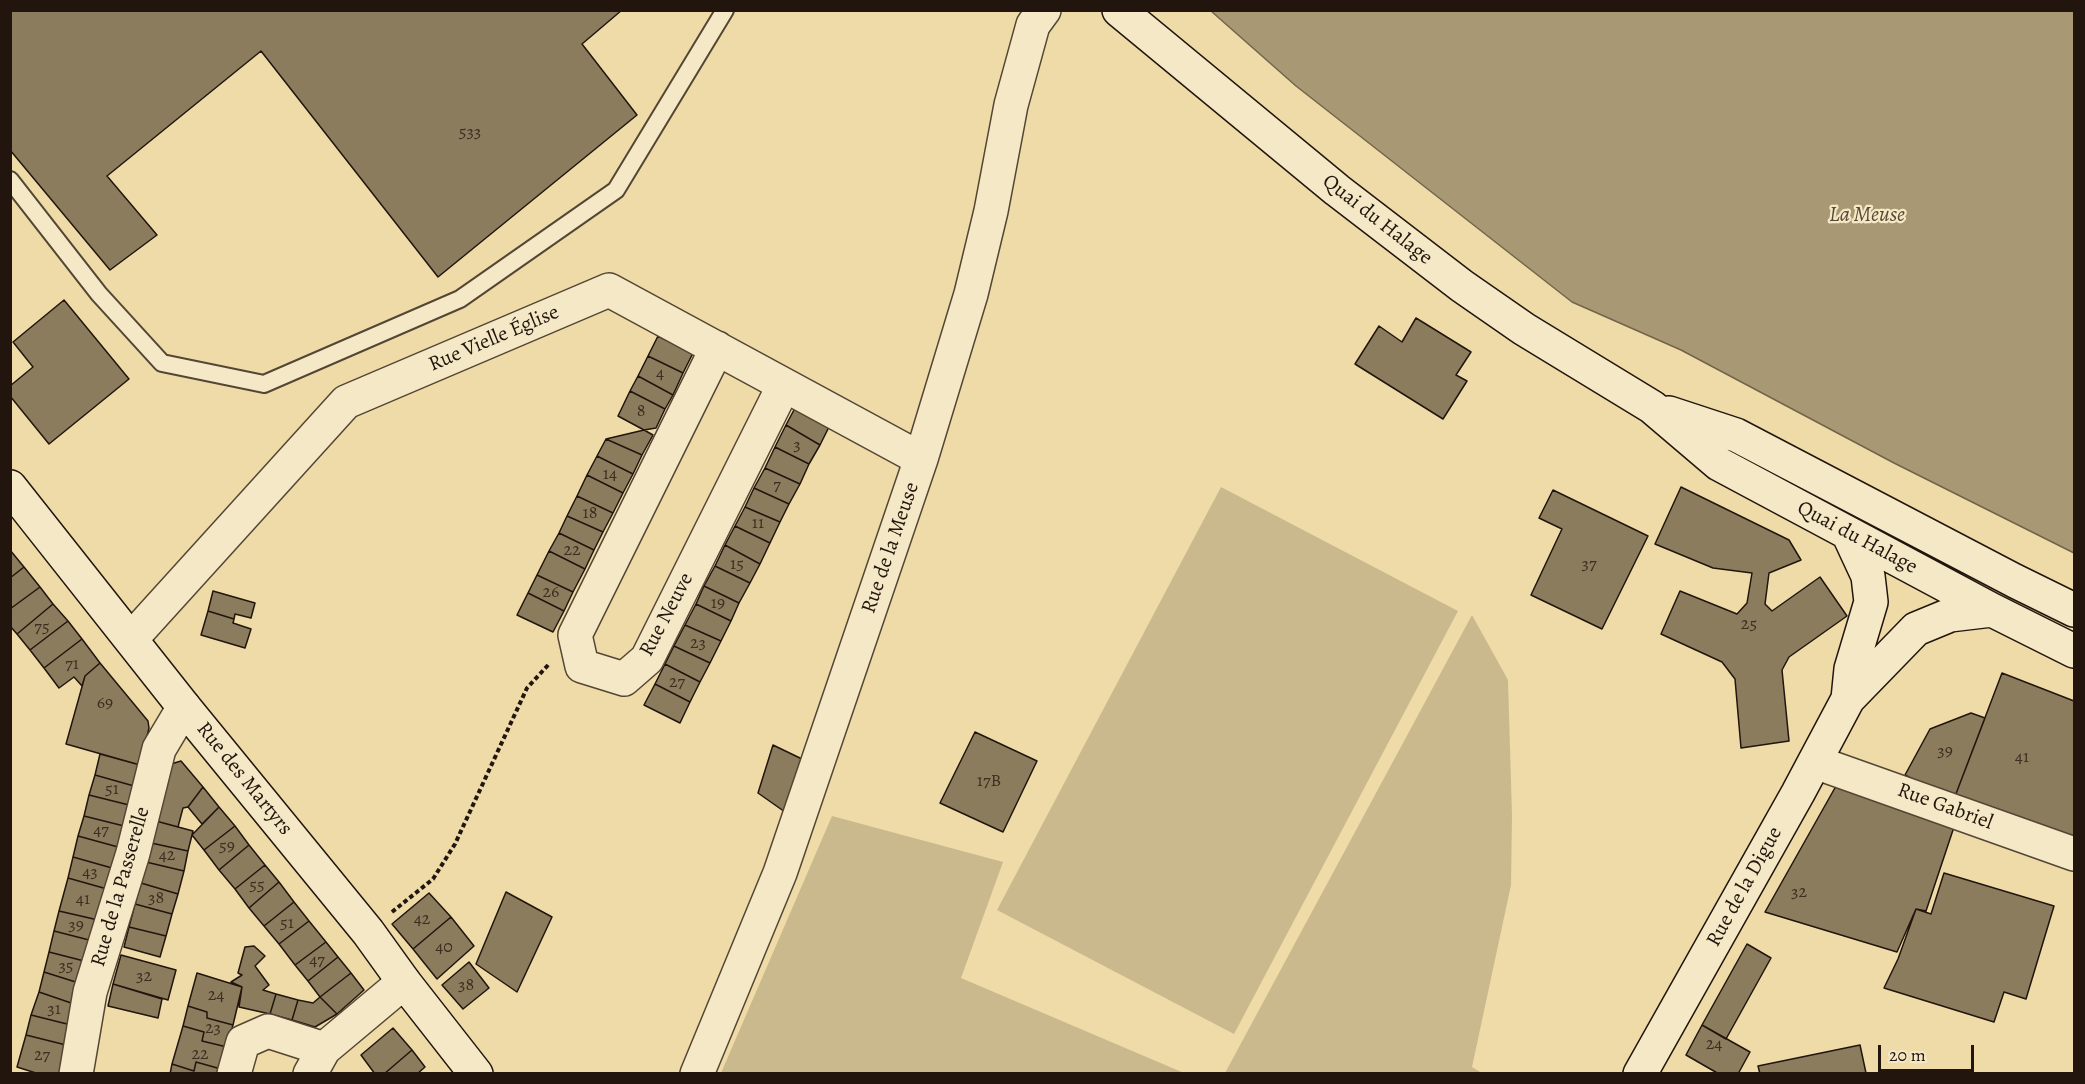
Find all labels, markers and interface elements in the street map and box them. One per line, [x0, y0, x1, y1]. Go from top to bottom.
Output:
house number: 533 [459, 122, 481, 144]
street label: Quai du Halage [1317, 169, 1437, 271]
water label: La Meuse [1829, 203, 1905, 229]
street label: Rue Vielle Église [425, 300, 563, 378]
house number: 4 [656, 363, 664, 385]
house number: 8 [637, 401, 645, 423]
house number: 3 [793, 435, 801, 457]
house number: 14 [603, 464, 617, 486]
house number: 7 [773, 475, 781, 497]
street label: Rue de la Meuse [857, 479, 925, 617]
street label: Quai du Halage [1793, 496, 1921, 580]
house number: 18 [583, 503, 597, 525]
house number: 11 [752, 513, 764, 535]
house number: 22 [563, 540, 581, 562]
house number: 15 [730, 554, 744, 576]
house number: 37 [1581, 554, 1597, 576]
street label: Rue Neuve [635, 569, 699, 661]
house number: 26 [543, 582, 559, 604]
house number: 19 [711, 593, 725, 615]
house number: 25 [1741, 614, 1757, 636]
house number: 75 [34, 617, 50, 639]
house number: 23 [690, 633, 706, 655]
house number: 71 [65, 654, 79, 676]
house number: 27 [669, 672, 685, 694]
house number: 69 [97, 693, 113, 715]
street label: Rue des Martyrs [191, 717, 297, 841]
house number: 39 [1937, 741, 1953, 763]
house number: 41 [2015, 747, 2029, 769]
house number: 17B [977, 771, 1001, 793]
street label: Rue Gabriel [1894, 778, 1996, 836]
house number: 51 [105, 779, 119, 801]
street label: Rue de la Passerelle [86, 804, 156, 970]
house number: 47 [93, 820, 109, 842]
street label: Rue de la Digue [1702, 823, 1788, 951]
house number: 59 [219, 836, 235, 858]
house number: 42 [159, 845, 175, 867]
house number: 43 [82, 862, 98, 884]
house number: 55 [249, 875, 265, 897]
house number: 32 [1791, 882, 1807, 904]
house number: 38 [148, 888, 164, 910]
house number: 41 [76, 889, 90, 911]
house number: 42 [414, 909, 430, 931]
house number: 51 [280, 913, 294, 935]
house number: 39 [68, 915, 84, 937]
house number: 40 [435, 937, 453, 959]
house number: 47 [309, 950, 325, 972]
house number: 35 [58, 956, 74, 978]
house number: 32 [136, 966, 152, 988]
house number: 38 [458, 975, 474, 997]
house number: 24 [208, 985, 224, 1007]
house number: 31 [47, 999, 61, 1021]
house number: 23 [205, 1018, 221, 1040]
scale bar [1881, 1033, 1977, 1071]
house number: 24 [1706, 1034, 1722, 1056]
text: 20 m [1889, 1043, 1926, 1067]
house number: 22 [191, 1044, 209, 1066]
house number: 27 [34, 1045, 50, 1067]

